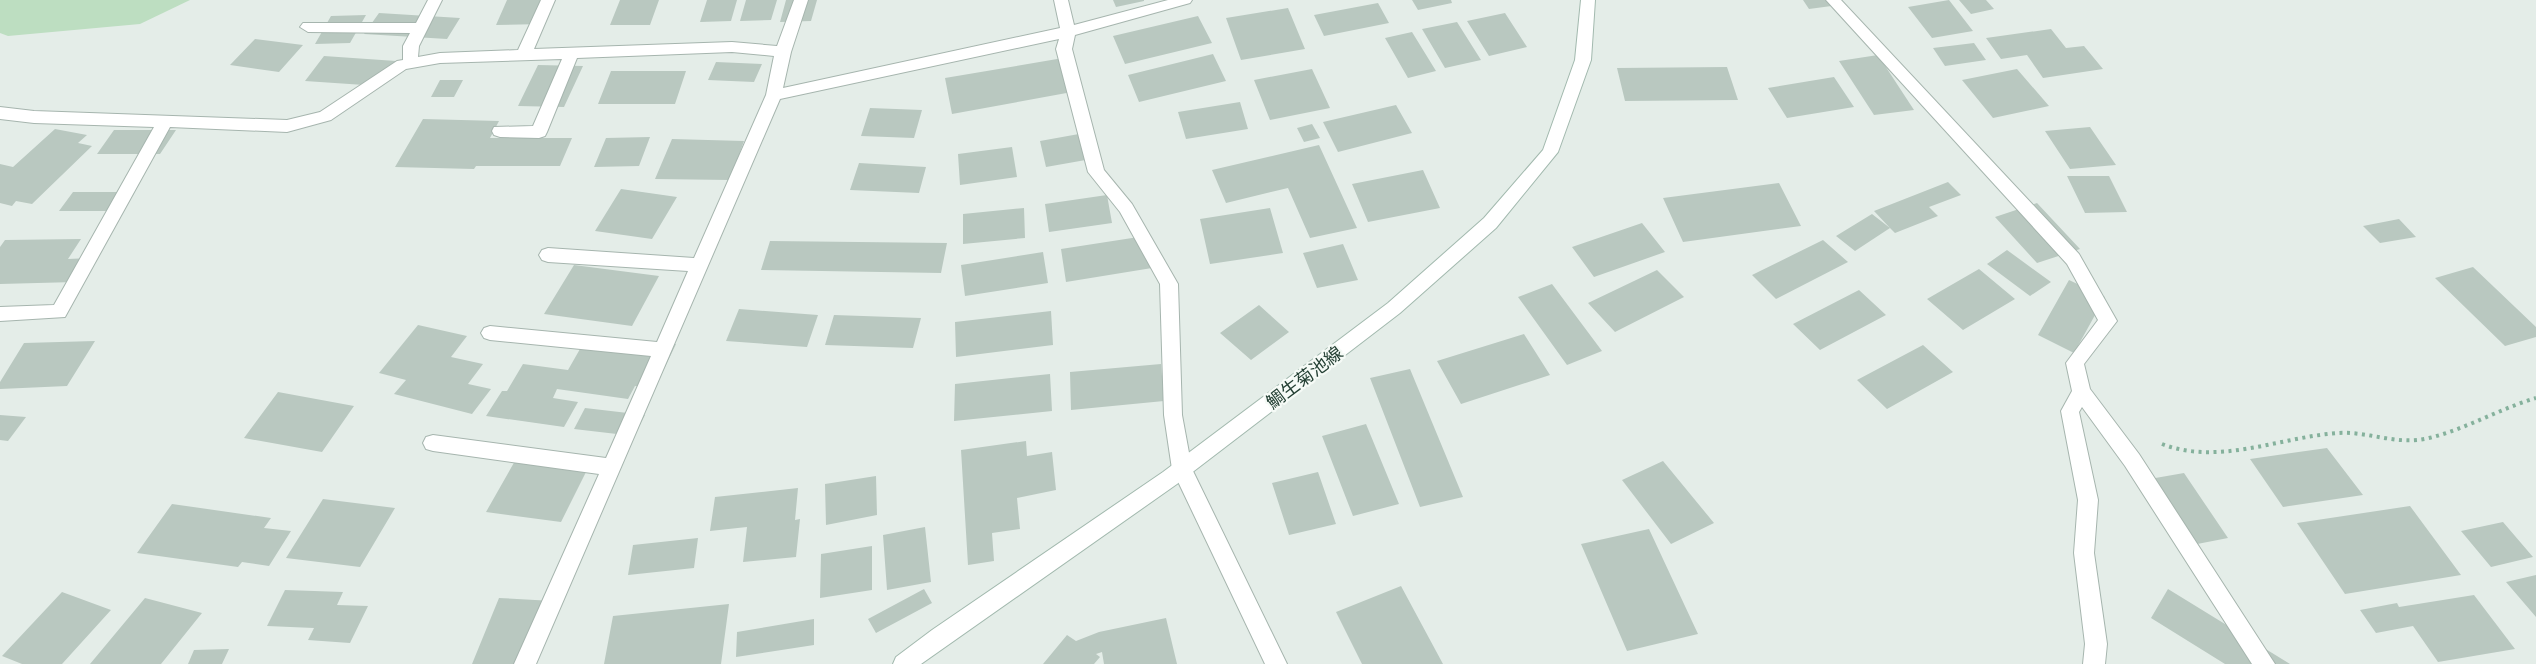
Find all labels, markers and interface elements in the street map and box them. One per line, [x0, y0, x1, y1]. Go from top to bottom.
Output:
street label: 鯛生菊池線 [1261, 340, 1347, 414]

